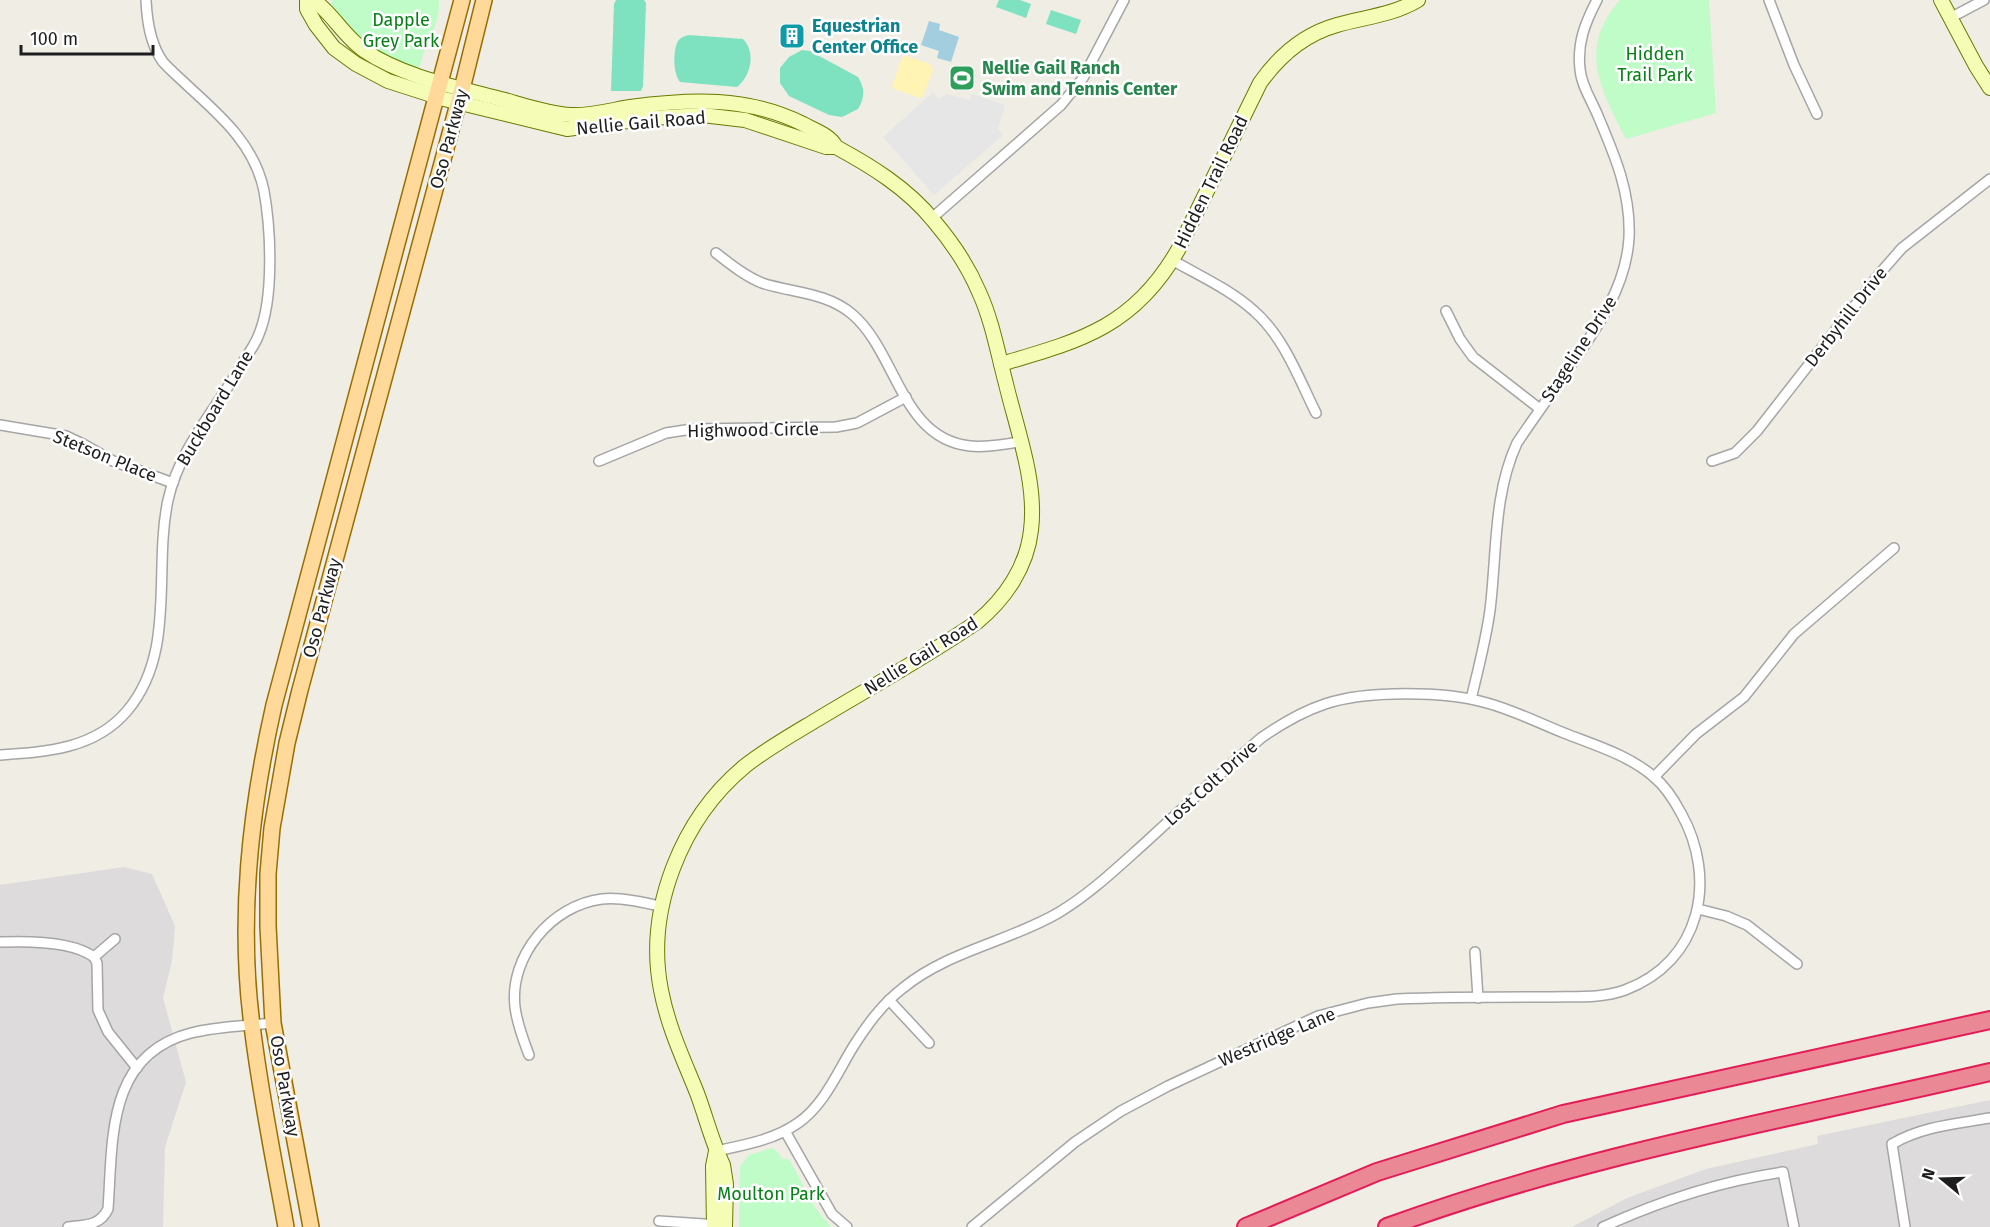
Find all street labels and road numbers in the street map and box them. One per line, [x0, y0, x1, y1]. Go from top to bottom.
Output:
street label: Oso Parkway [425, 86, 473, 191]
street label: Nellie Gail Road [575, 106, 707, 140]
street label: Hidden Trail Road [1169, 112, 1253, 252]
street label: Derbyhill Drive [1800, 263, 1892, 371]
street label: Stageline Drive [1536, 292, 1622, 406]
street label: Buckboard Lane [172, 346, 258, 470]
street label: Highwood Circle [687, 418, 819, 442]
street label: Stetson Place [50, 425, 160, 487]
street label: Oso Parkway [298, 555, 346, 660]
street label: Nellie Gail Road [860, 612, 982, 700]
street label: Lost Colt Drive [1160, 735, 1262, 831]
street label: Westridge Lane [1215, 1002, 1339, 1072]
street label: Oso Parkway [265, 1034, 305, 1139]

